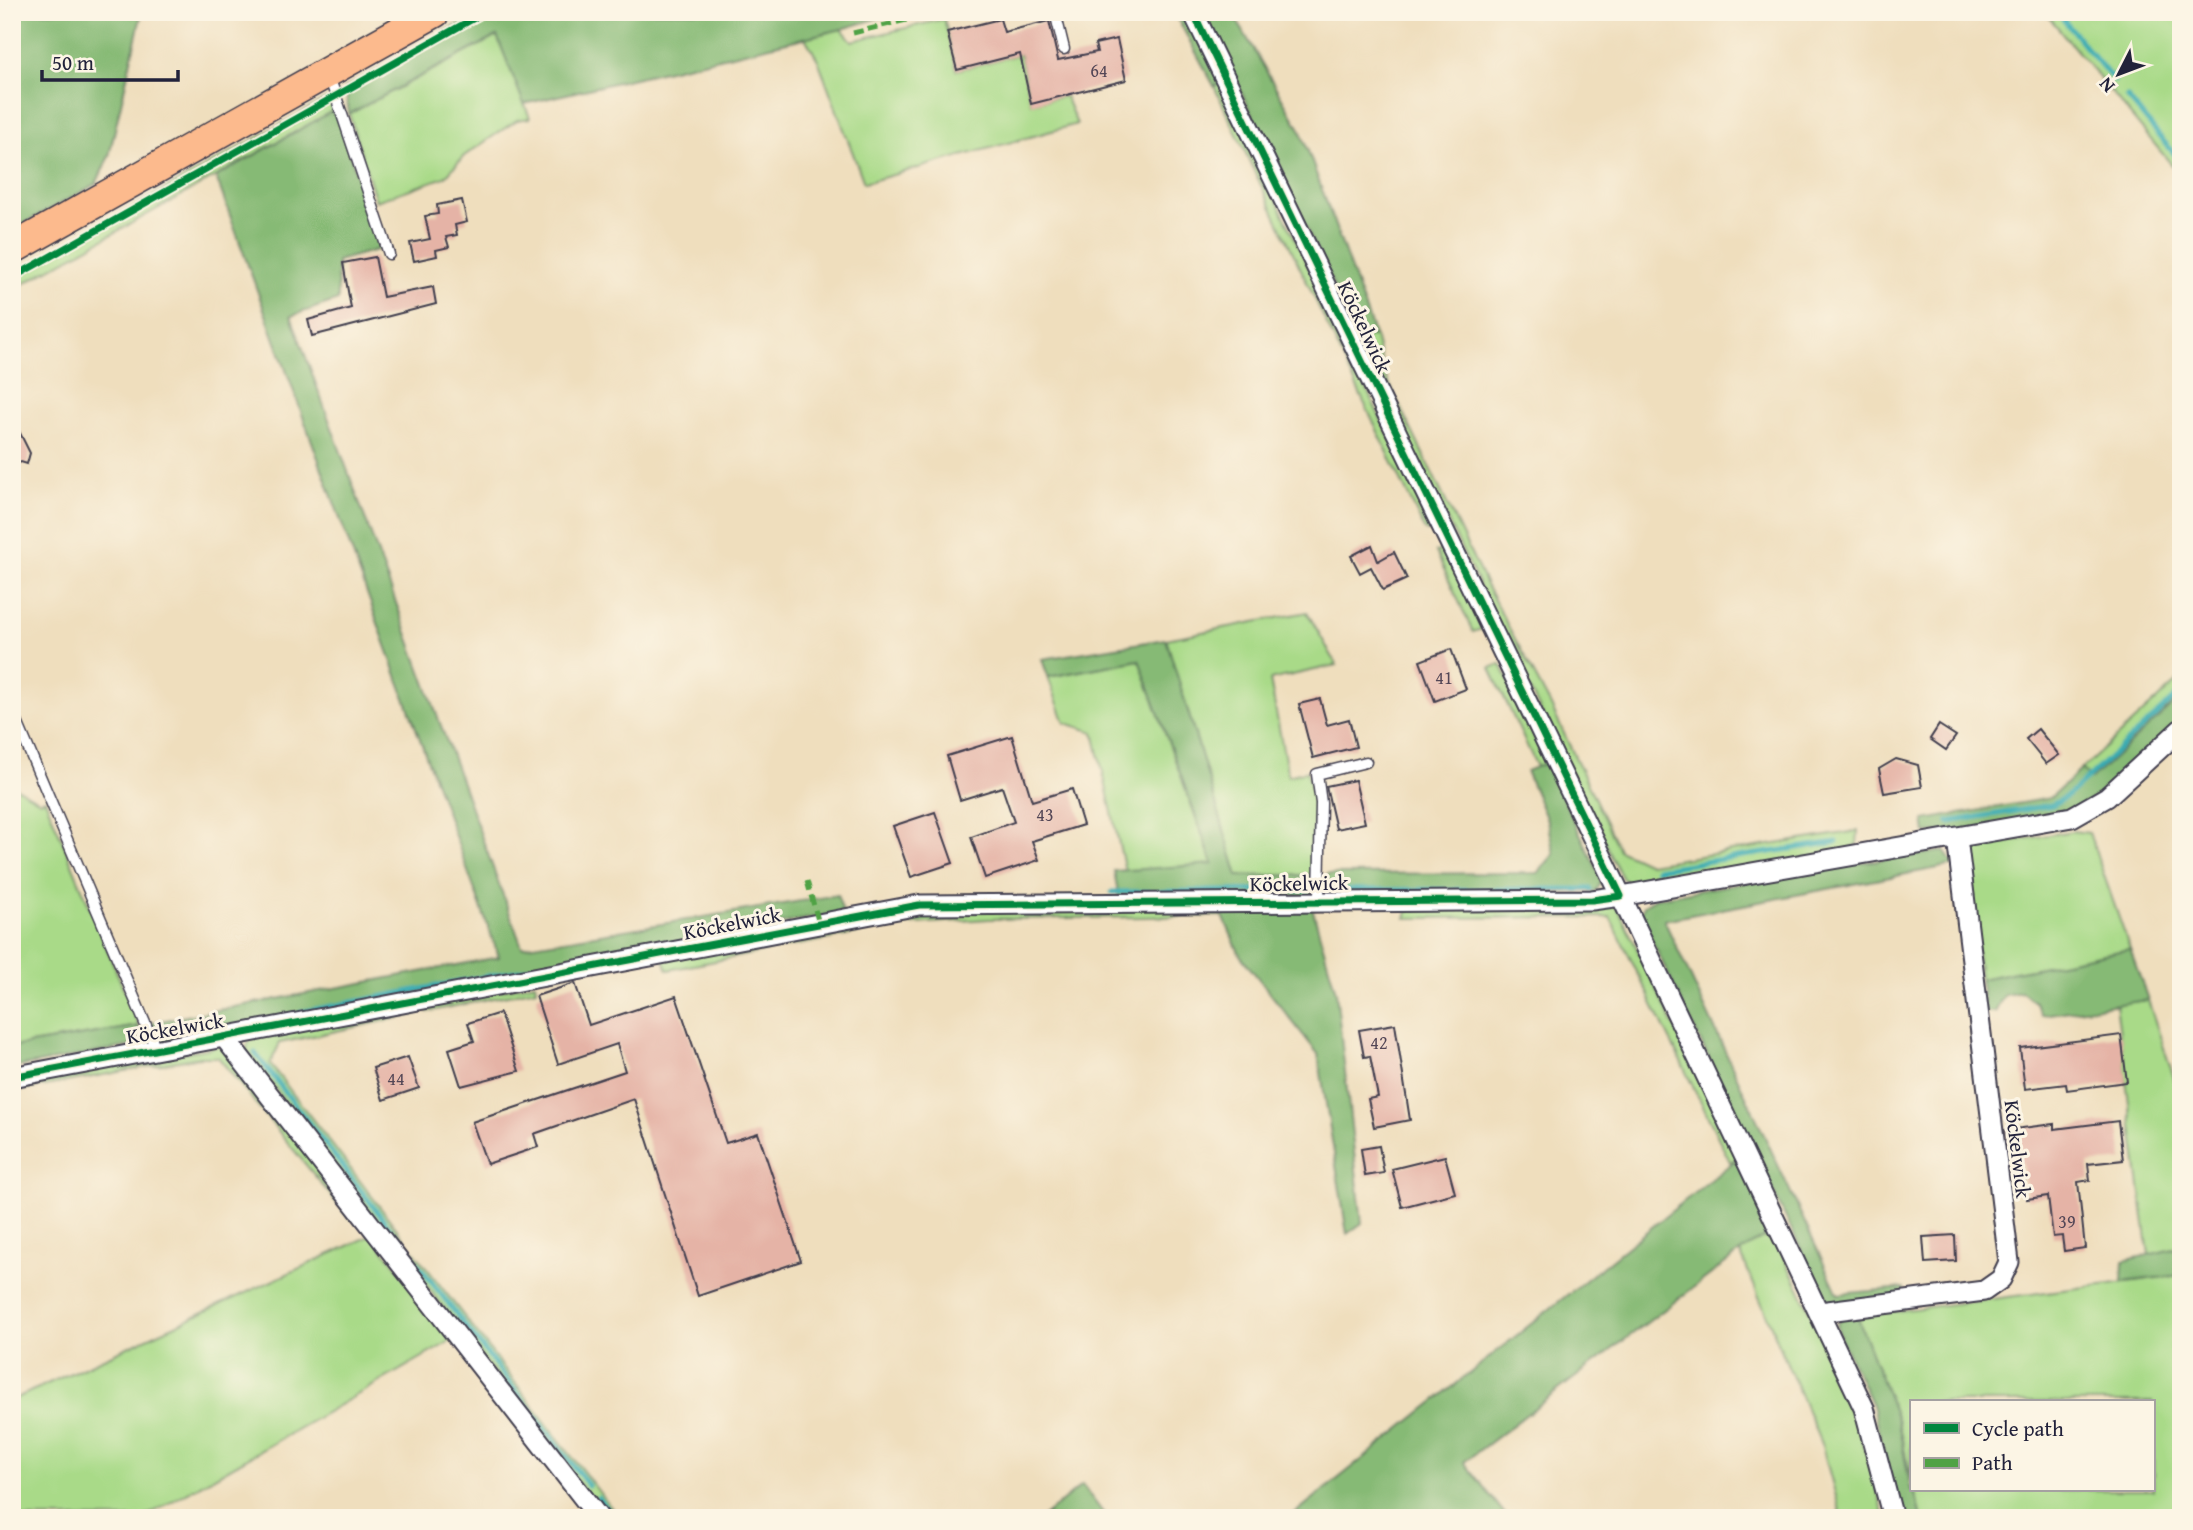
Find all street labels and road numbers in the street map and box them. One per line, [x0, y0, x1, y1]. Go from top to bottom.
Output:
street label: Köckelwick [1330, 276, 1400, 379]
street label: Köckelwick [1249, 867, 1349, 899]
street label: Köckelwick [681, 898, 784, 948]
street label: Köckelwick [124, 1004, 227, 1052]
street label: Köckelwick [1997, 1098, 2039, 1200]

